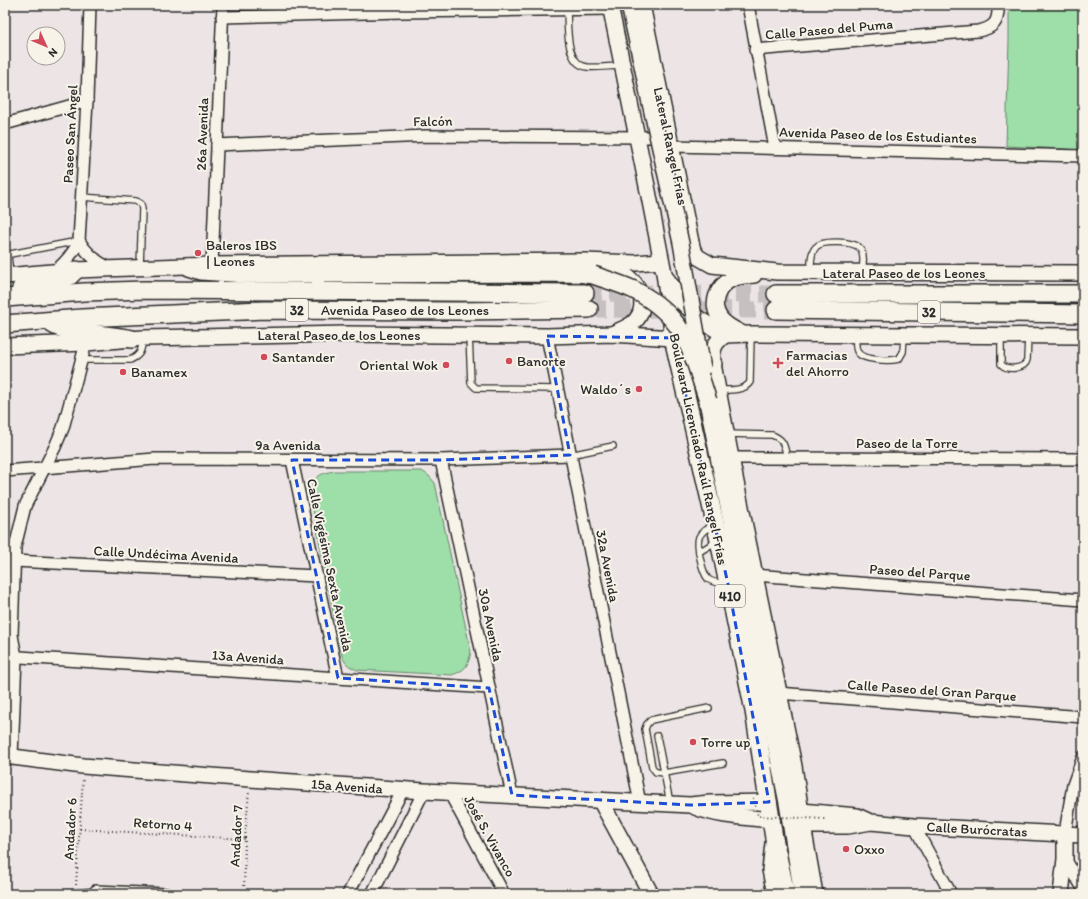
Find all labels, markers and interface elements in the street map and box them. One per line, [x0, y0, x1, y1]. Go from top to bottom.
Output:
street label: Calle Paseo del Puma [764, 15, 894, 44]
north arrow [26, 26, 66, 66]
text: N [46, 45, 60, 60]
street label: Paseo San Ángel [59, 84, 82, 184]
street label: Lateral Rangel Frías [650, 86, 691, 207]
street label: 26a Avenida [193, 97, 212, 171]
street label: Falcón [413, 113, 453, 130]
street label: Avenida Paseo de los Estudiantes [779, 124, 977, 147]
place label: Baleros IBS | Leones [206, 237, 277, 270]
marker: Baleros IBS | Leones [193, 248, 203, 258]
street label: Lateral Paseo de los Leones [822, 265, 986, 282]
road number: 32 [286, 299, 308, 321]
road number: 32 [918, 301, 940, 323]
street label: Avenida Paseo de los Leones [321, 302, 489, 319]
street label: Lateral Paseo de los Leones [257, 327, 421, 344]
street label: Boulevard Licenciado Raúl Rangel Frías [666, 332, 731, 566]
place label: Farmacias del Ahorro [786, 347, 849, 380]
place label: Santander [272, 349, 336, 366]
marker: Santander [259, 352, 269, 362]
place label: Banorte [517, 353, 566, 370]
marker: Banorte [504, 356, 514, 366]
place label: Oriental Wok [359, 357, 438, 374]
marker: Farmacias del Ahorro [773, 358, 783, 368]
marker: Oriental Wok [441, 360, 451, 370]
place label: Banamex [131, 364, 187, 381]
marker: Banamex [118, 367, 128, 377]
place label: Waldo´s [580, 381, 631, 398]
marker: Waldo´s [634, 384, 644, 394]
street label: Paseo de la Torre [856, 435, 958, 452]
street label: 9a Avenida [255, 437, 321, 454]
street label: Calle Vigésima Sexta Avenida [303, 477, 356, 654]
street label: 32a Avenida [592, 529, 623, 604]
street label: Calle Undécima Avenida [93, 542, 239, 567]
street label: Paseo del Parque [869, 560, 971, 585]
road number: 410 [715, 585, 745, 607]
street label: 30a Avenida [474, 587, 507, 664]
street label: 13a Avenida [211, 646, 285, 669]
street label: Calle Paseo del Gran Parque [847, 676, 1017, 705]
place label: Torre up [701, 734, 750, 751]
marker: Torre up [688, 737, 698, 747]
street label: 15a Avenida [310, 776, 384, 798]
street label: José S. Vivanco [460, 793, 519, 880]
street label: Andador 6 [60, 797, 81, 861]
street label: Andador 7 [226, 805, 247, 867]
street label: Retorno 4 [133, 814, 194, 835]
street label: Calle Burócratas [926, 818, 1028, 841]
place label: Oxxo [854, 841, 885, 858]
marker: Oxxo [841, 844, 851, 854]

